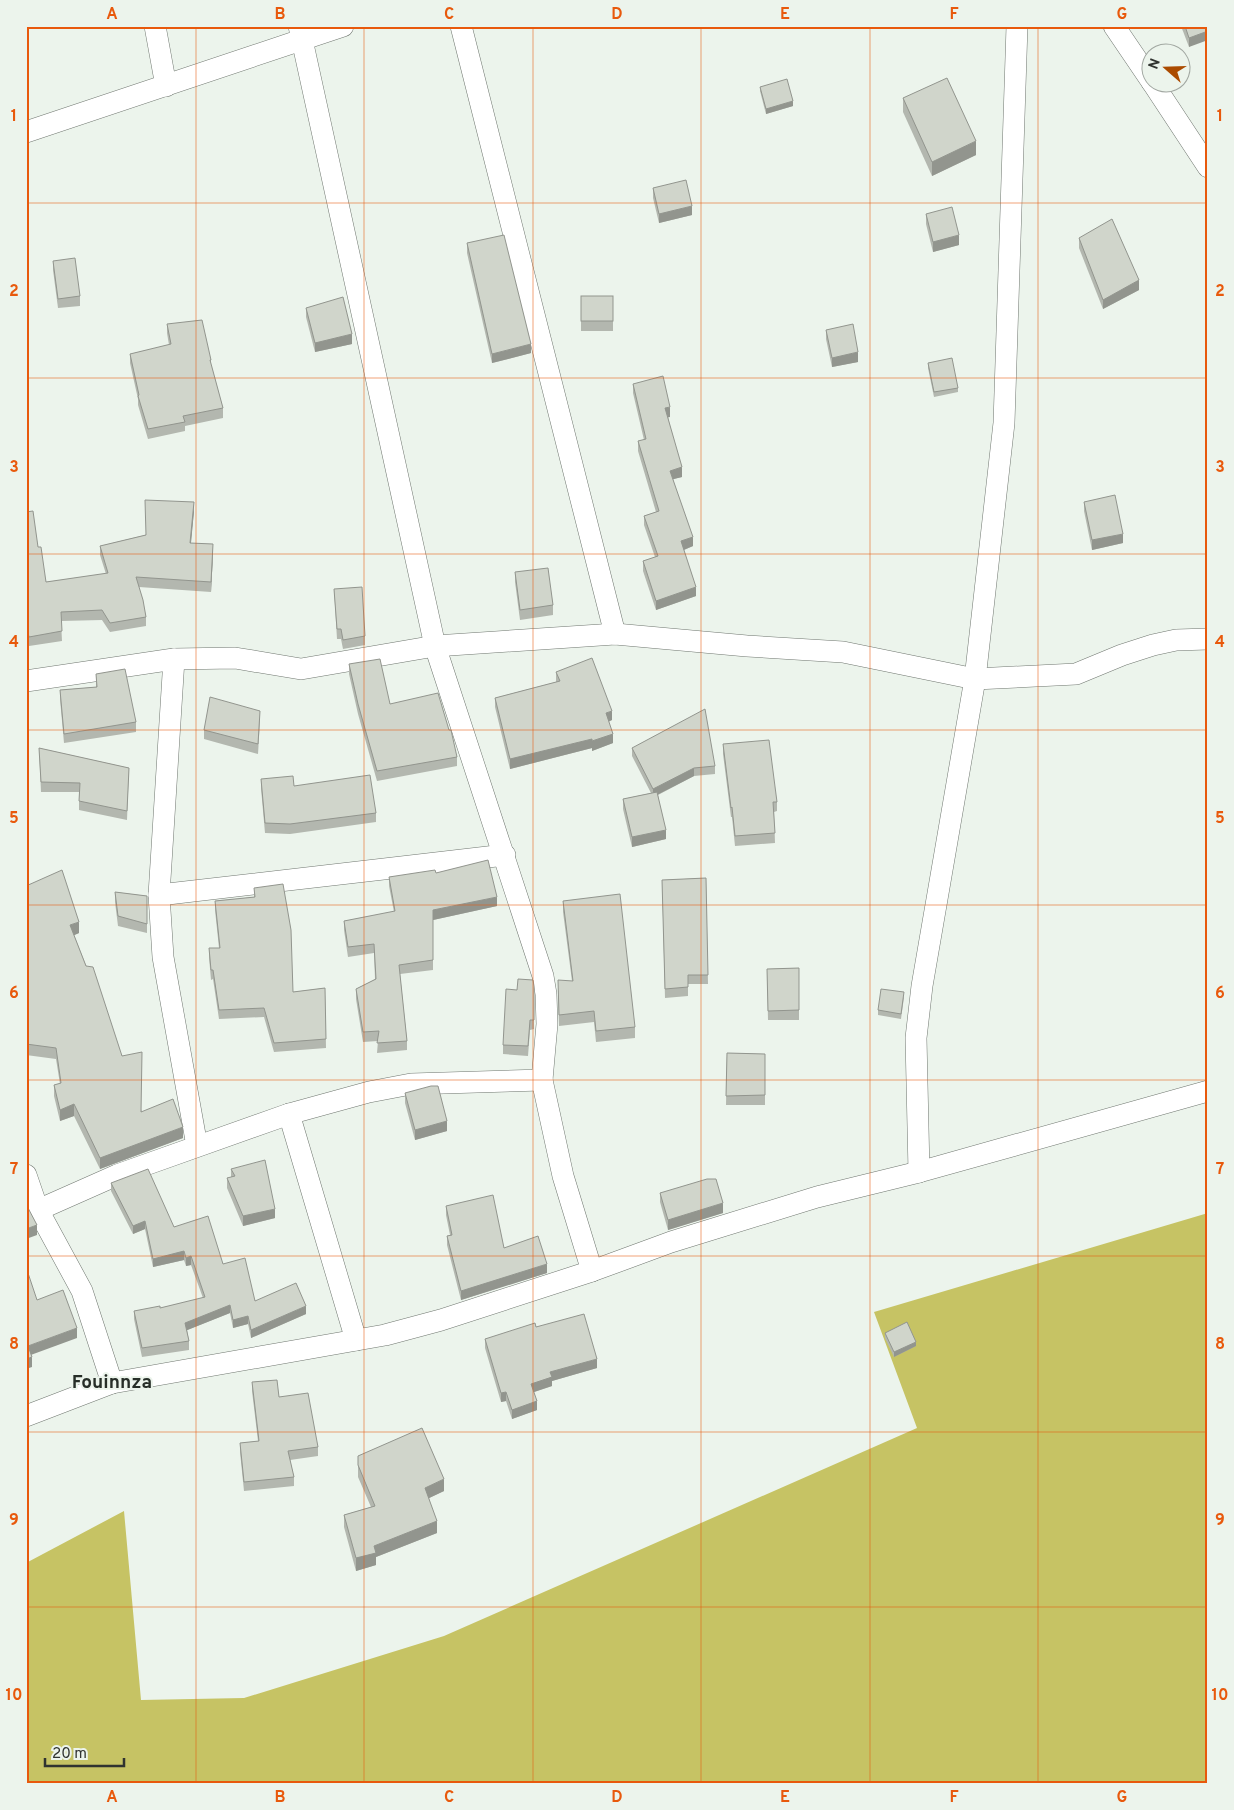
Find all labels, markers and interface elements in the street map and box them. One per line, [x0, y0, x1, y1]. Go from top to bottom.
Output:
text: A [106, 5, 118, 25]
text: B [274, 5, 286, 25]
text: C [444, 5, 454, 25]
text: D [611, 5, 623, 25]
text: E [780, 5, 790, 25]
text: F [949, 5, 959, 25]
text: G [1117, 5, 1127, 25]
north arrow [1142, 42, 1192, 92]
text: N [1145, 56, 1165, 72]
text: 1 [11, 107, 17, 127]
text: 1 [1217, 107, 1223, 127]
text: 2 [9, 282, 19, 302]
text: 2 [1215, 282, 1225, 302]
text: 3 [9, 458, 19, 478]
text: 3 [1215, 458, 1225, 478]
text: 4 [9, 633, 19, 653]
text: 4 [1215, 633, 1225, 653]
text: 5 [9, 809, 19, 829]
text: 5 [1215, 809, 1225, 829]
text: 6 [9, 984, 19, 1004]
text: 6 [1215, 984, 1225, 1004]
text: 7 [10, 1160, 18, 1180]
text: 7 [1216, 1160, 1224, 1180]
text: 8 [9, 1335, 19, 1355]
text: 8 [1215, 1335, 1225, 1355]
district label: Fouinnza [72, 1371, 152, 1395]
text: 9 [9, 1511, 19, 1531]
text: 9 [1215, 1511, 1225, 1531]
text: 10 [6, 1686, 22, 1706]
text: 10 [1212, 1686, 1228, 1706]
scale bar [45, 1735, 124, 1767]
text: 20 m [52, 1745, 87, 1764]
text: A [106, 1788, 118, 1808]
text: B [274, 1788, 286, 1808]
text: C [444, 1788, 454, 1808]
text: D [611, 1788, 623, 1808]
text: E [780, 1788, 790, 1808]
text: F [949, 1788, 959, 1808]
text: G [1117, 1788, 1127, 1808]

